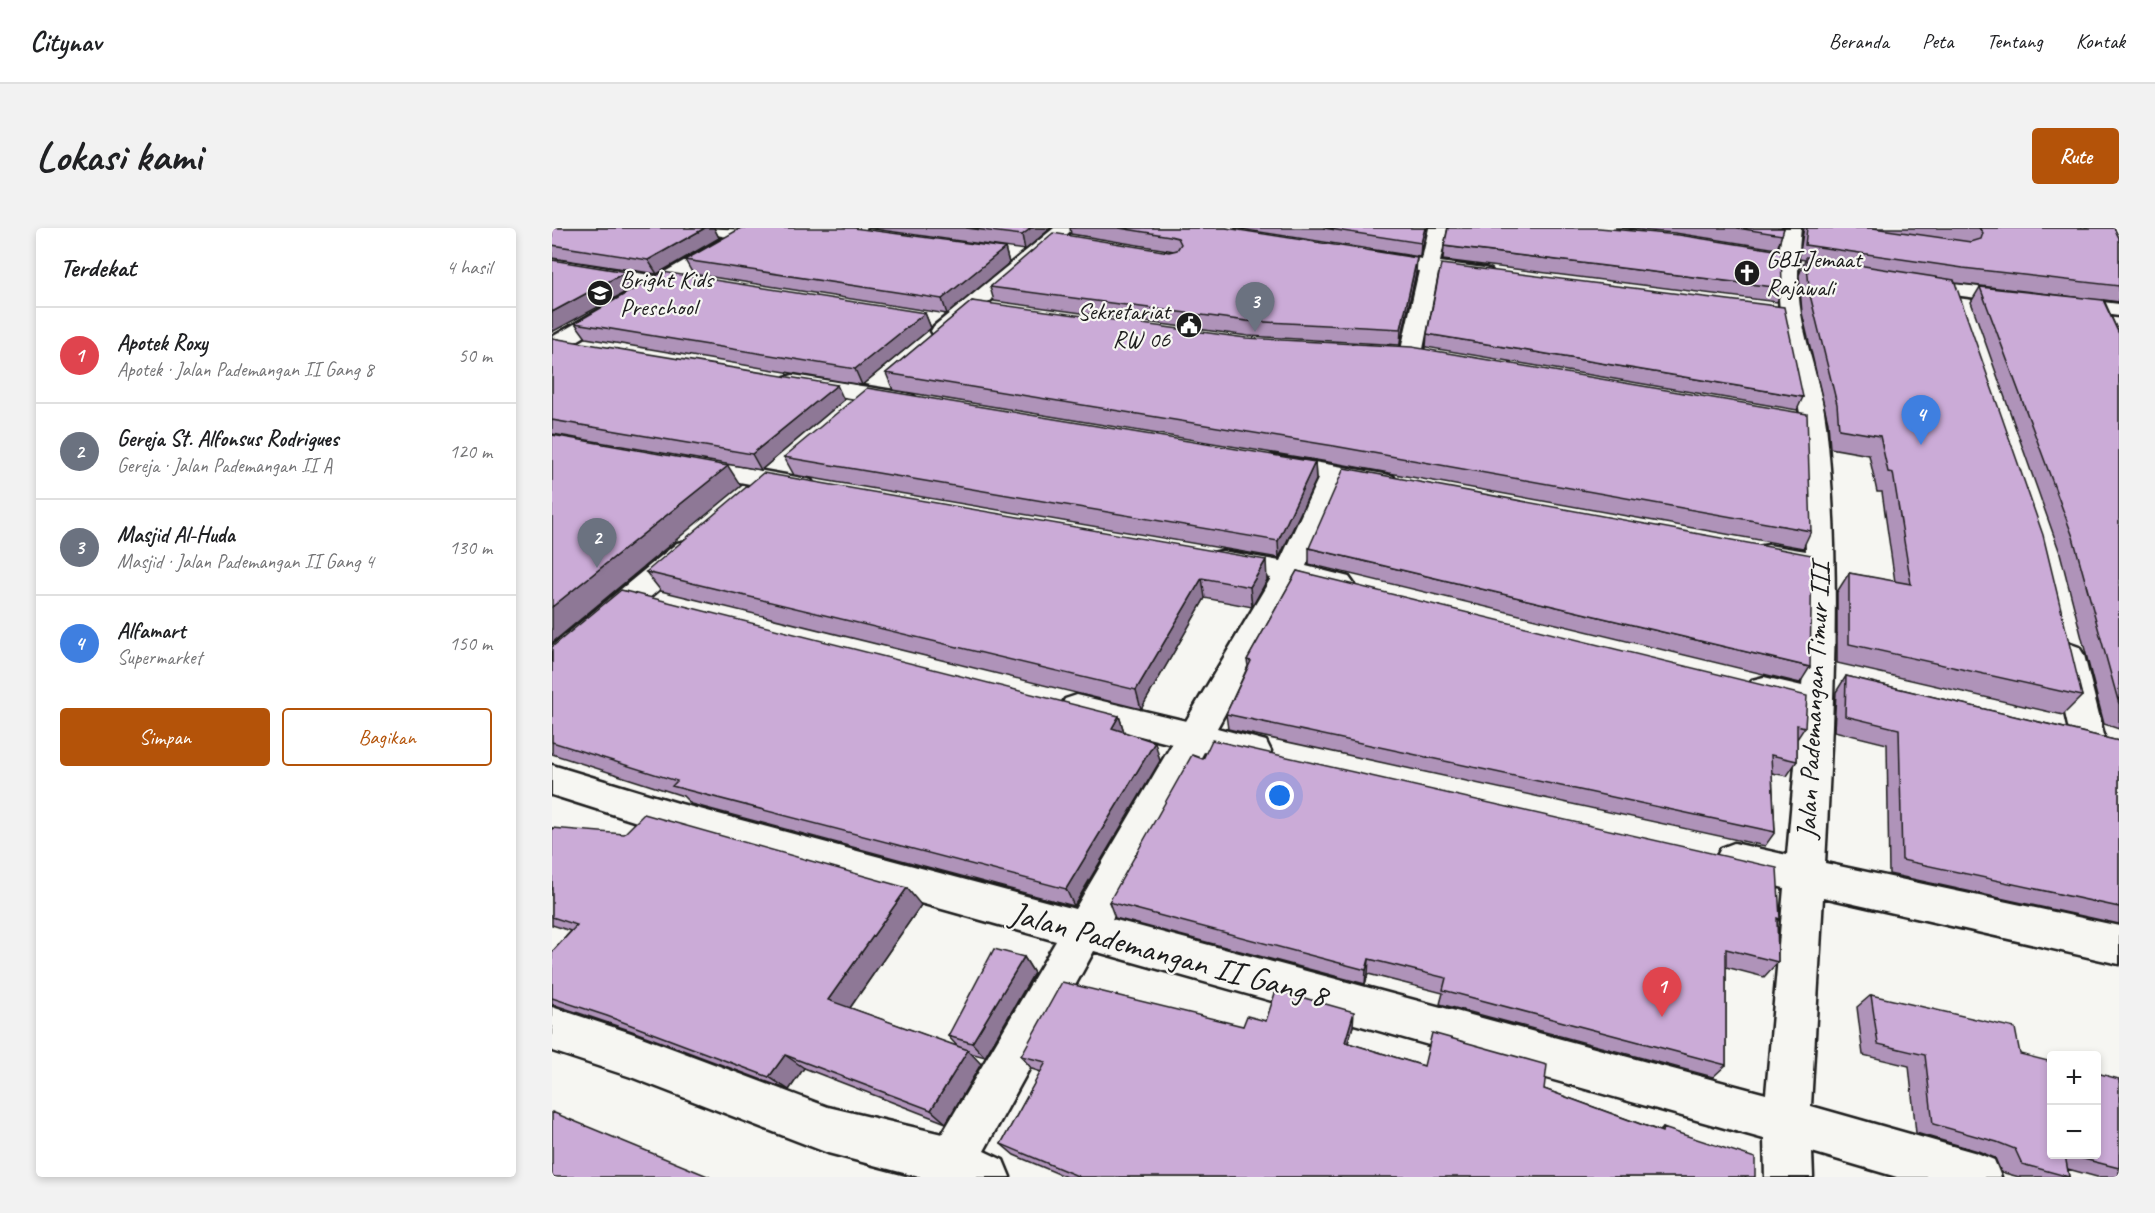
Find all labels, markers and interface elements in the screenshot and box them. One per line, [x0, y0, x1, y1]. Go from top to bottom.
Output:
text: Citynav [30, 24, 101, 59]
text: Beranda [1829, 28, 1889, 54]
text: Peta [1922, 28, 1953, 54]
text: Tentang [1986, 28, 2043, 54]
text: Kontak [2076, 28, 2125, 54]
button: Rute [2032, 128, 2119, 184]
text: Lokasi kami [36, 130, 202, 183]
place label: GBI Jemaat Rajawali [1766, 244, 1863, 302]
text: Terdekat [60, 251, 136, 284]
text: 4 hasil [446, 255, 492, 280]
church icon: GBI Jemaat Rajawali [1732, 258, 1762, 288]
place label: Bright Kids Preschool [620, 264, 715, 322]
school or university icon: Bright Kids Preschool [585, 278, 615, 308]
pin: 3 [1236, 282, 1274, 332]
place label: Sekretariat RW 06 [1077, 296, 1172, 354]
public building icon: Sekretariat RW 06 [1174, 310, 1204, 340]
text: Apotek Roxy [117, 329, 207, 357]
text: 1 [75, 343, 84, 368]
text: 50 m [458, 343, 492, 368]
text: Apotek · Jalan Pademangan II Gang 8 [117, 357, 373, 382]
pin: 4 [1902, 396, 1940, 445]
text: Gereja St. Alfonsus Rodrigues [117, 425, 338, 453]
text: 2 [75, 439, 84, 464]
text: 120 m [449, 439, 492, 464]
text: Gereja · Jalan Pademangan II A [117, 453, 332, 478]
pin: 2 [578, 518, 616, 568]
text: Masjid Al-Huda [117, 521, 235, 549]
text: 3 [75, 535, 84, 560]
text: 130 m [449, 535, 492, 560]
text: Masjid · Jalan Pademangan II Gang 4 [117, 549, 374, 574]
street label: Jalan Pademangan Timur III [1788, 556, 1838, 842]
text: Alfamart [117, 617, 185, 645]
text: 4 [75, 631, 84, 656]
text: 150 m [449, 631, 492, 656]
text: Supermarket [117, 645, 202, 670]
button: Simpan [60, 708, 270, 766]
button: Bagikan [282, 708, 492, 766]
your location [1265, 781, 1294, 810]
street label: Jalan Pademangan II Gang 8 [1004, 891, 1335, 1017]
pin: 1 [1642, 968, 1682, 1017]
map controls [2047, 1051, 2101, 1159]
button: + [2047, 1051, 2101, 1105]
button: − [2047, 1105, 2101, 1159]

